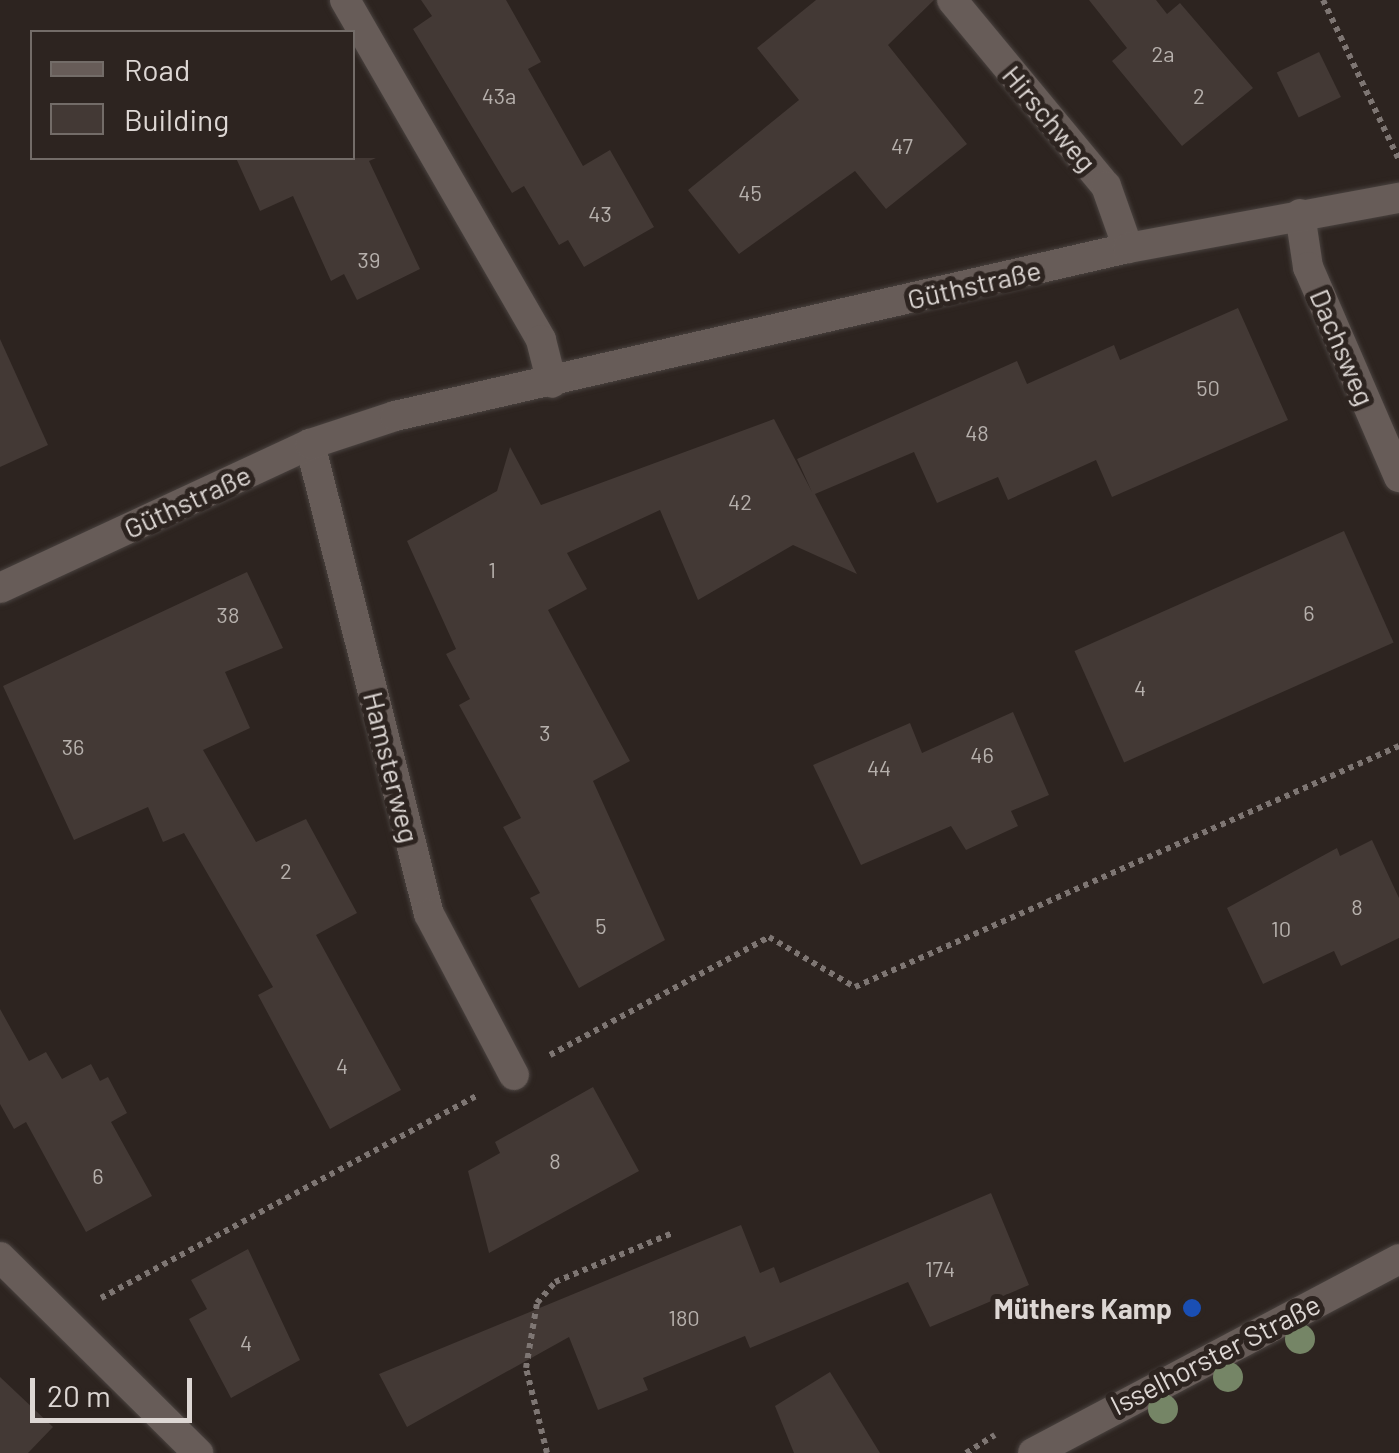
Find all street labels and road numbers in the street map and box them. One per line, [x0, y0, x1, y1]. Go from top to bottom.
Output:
street label: Hirschweg [996, 58, 1104, 178]
street label: Güthstraße [904, 252, 1044, 316]
street label: Dachsweg [1303, 284, 1383, 410]
street label: Güthstraße [118, 457, 256, 545]
street label: Hamsterweg [357, 688, 427, 846]
street label: Isselhorster Straße [1105, 1287, 1325, 1421]

